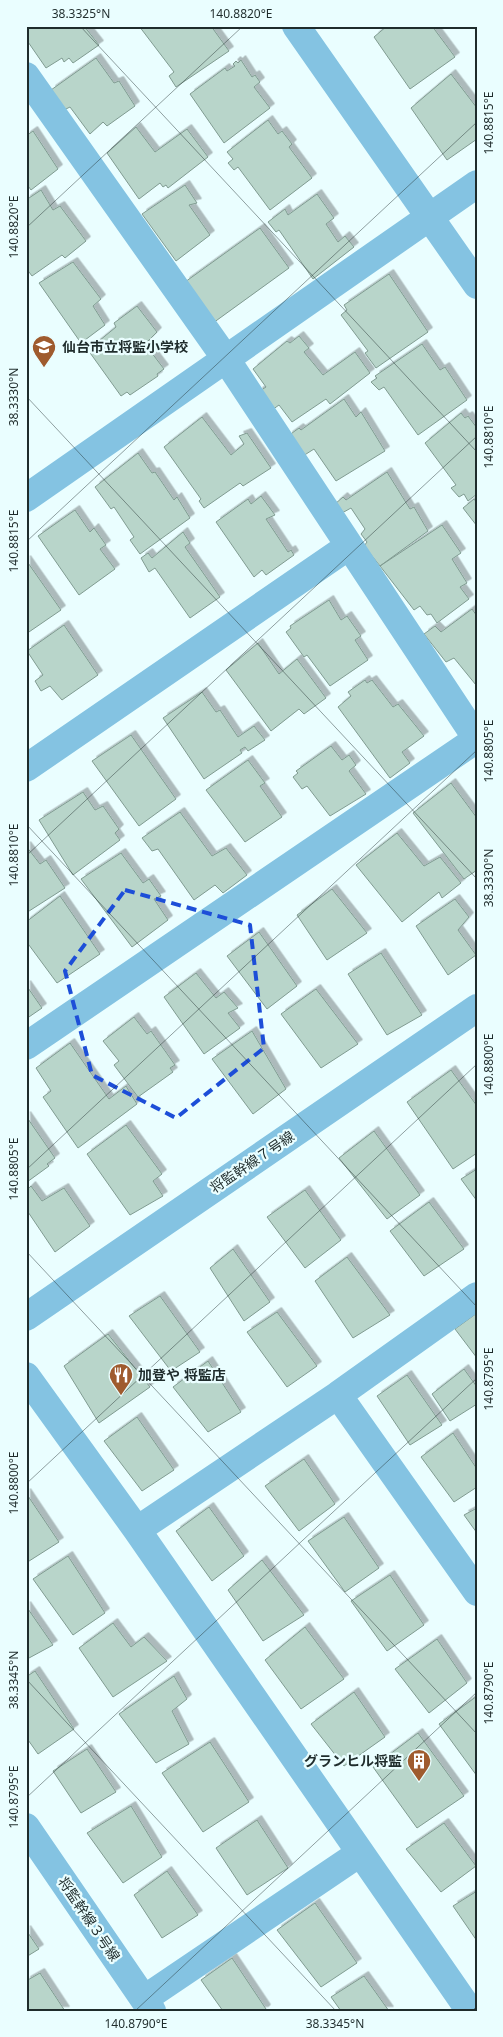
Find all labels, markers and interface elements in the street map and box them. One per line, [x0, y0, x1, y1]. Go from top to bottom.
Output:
text: 38.3325°N [52, 5, 110, 22]
text: 140.8820°E [209, 5, 273, 22]
text: 140.8815°E [480, 91, 497, 155]
text: 140.8820°E [5, 195, 22, 259]
school or university icon: 仙台市立将監小学校 [31, 334, 57, 368]
place label: 仙台市立将監小学校 [62, 337, 188, 356]
text: 38.3330°N [5, 368, 22, 426]
text: 140.8810°E [480, 405, 497, 469]
text: 140.8815°E [5, 509, 22, 573]
text: 140.8805°E [480, 719, 497, 783]
text: 140.8810°E [5, 823, 22, 887]
text: 38.3330°N [480, 849, 497, 907]
text: 140.8800°E [480, 1033, 497, 1097]
street label: 将監幹線７号線 [206, 1126, 298, 1197]
text: 140.8805°E [5, 1137, 22, 1201]
text: 140.8795°E [480, 1347, 497, 1411]
restaurant icon: 加登や 将監店 [108, 1362, 134, 1396]
place label: 加登や 将監店 [138, 1365, 226, 1384]
text: 140.8800°E [5, 1451, 22, 1515]
text: 38.3345°N [5, 1651, 22, 1709]
text: 140.8790°E [480, 1661, 497, 1725]
building icon: グランヒル将監 [406, 1748, 432, 1782]
place label: グランヒル将監 [304, 1751, 402, 1770]
text: 140.8795°E [5, 1765, 22, 1829]
street label: 将監幹線３号線 [54, 1873, 125, 1965]
text: 140.8790°E [104, 2015, 168, 2032]
text: 38.3345°N [306, 2015, 364, 2032]

